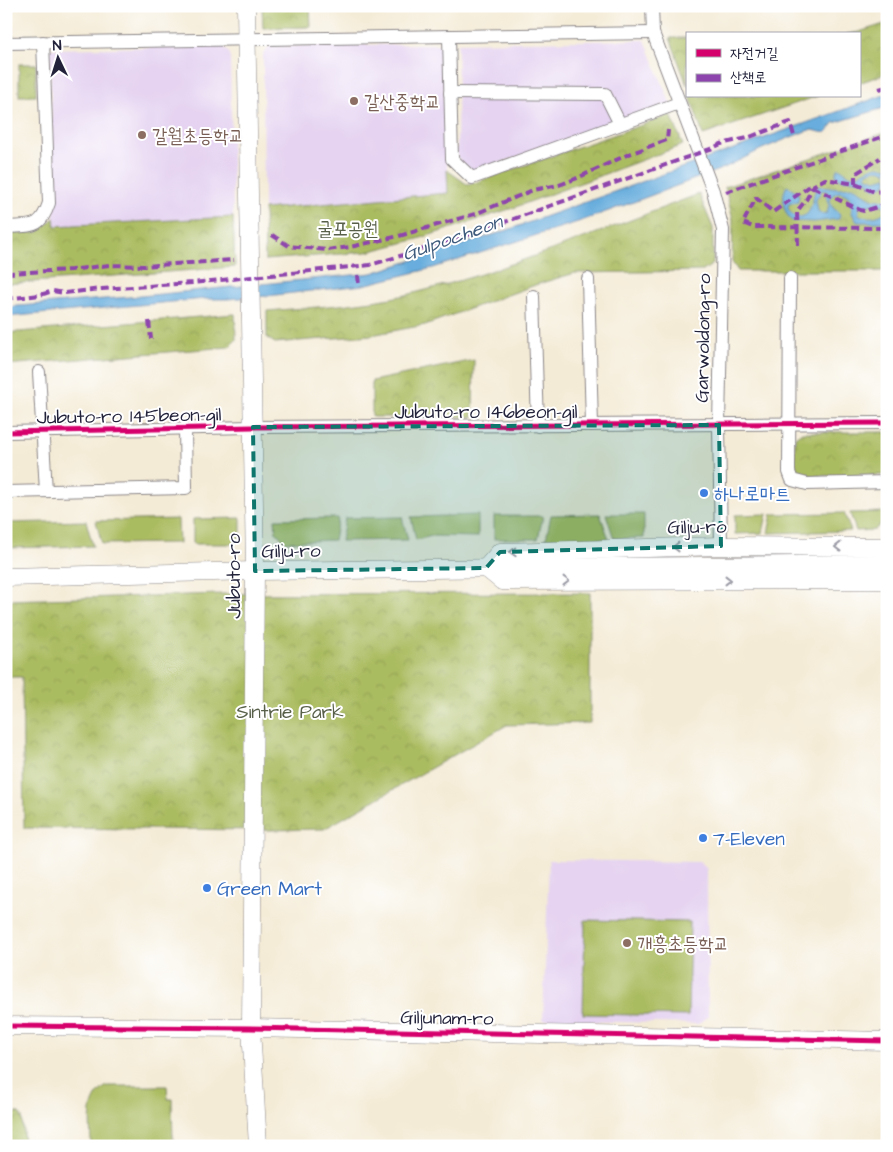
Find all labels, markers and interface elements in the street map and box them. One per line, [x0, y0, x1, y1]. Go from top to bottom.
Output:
north arrow [32, 32, 82, 82]
legend [686, 32, 860, 98]
text: N [52, 36, 62, 56]
text: 자전거길 [730, 43, 778, 64]
text: 산책로 [730, 67, 766, 88]
place label: 갈산중학교 [364, 89, 440, 116]
marker: 갈산중학교 [348, 95, 360, 107]
place label: 갈월초등학교 [152, 123, 244, 150]
marker: 갈월초등학교 [136, 129, 148, 141]
water label: Gulpocheon [399, 207, 508, 268]
park label: 굴포공원 [317, 216, 379, 243]
street label: Garwoldong-ro [689, 273, 719, 403]
street label: Jubuto-ro 146beon-gil [394, 399, 578, 427]
street label: Jubuto-ro 145beon-gil [37, 401, 222, 433]
place label: 하나로마트 [714, 481, 790, 508]
marker: 하나로마트 [698, 487, 710, 499]
street label: Gilju-ro [667, 513, 727, 542]
street label: Jubuto-ro [221, 533, 248, 619]
street label: Gilju-ro [261, 537, 321, 566]
one-way arrow [671, 542, 679, 552]
one-way arrow [834, 542, 842, 552]
one-way arrow [509, 546, 517, 557]
one-way arrow [724, 575, 732, 585]
one-way arrow [562, 576, 570, 586]
park label: Sintrie Park [236, 699, 344, 726]
place label: 7-Eleven [713, 826, 785, 853]
marker: 7-Eleven [697, 832, 709, 844]
place label: Green Mart [217, 876, 322, 903]
marker: Green Mart [201, 882, 213, 894]
place label: 개흥초등학교 [637, 931, 729, 958]
marker: 개흥초등학교 [621, 937, 633, 949]
street label: Giljunam-ro [400, 1004, 494, 1033]

